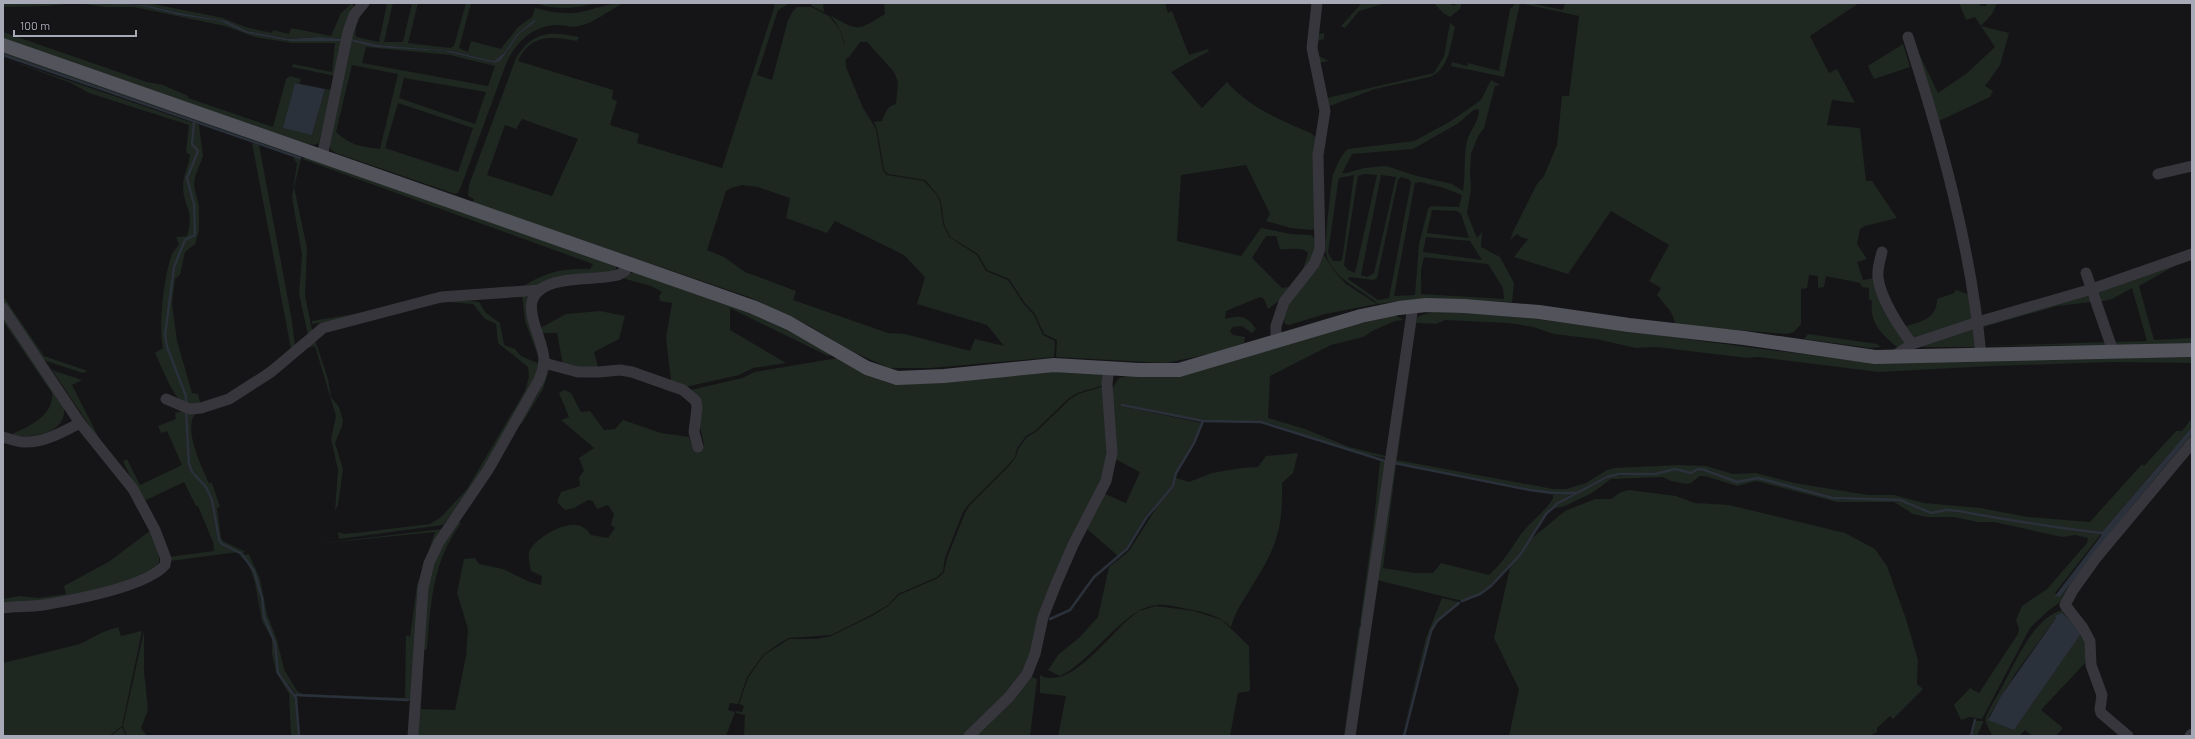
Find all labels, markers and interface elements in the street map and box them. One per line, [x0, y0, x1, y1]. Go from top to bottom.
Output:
scale bar [14, 12, 136, 38]
text: 100 m [20, 18, 50, 32]

